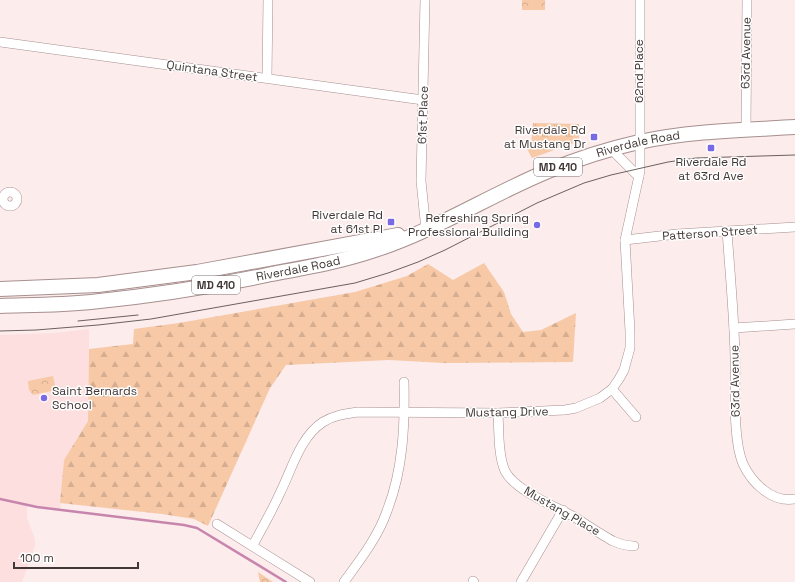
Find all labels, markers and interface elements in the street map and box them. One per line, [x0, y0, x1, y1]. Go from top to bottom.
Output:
street label: 63rd Avenue [737, 17, 755, 89]
street label: 62nd Place [631, 39, 647, 103]
street label: Quintana Street [165, 57, 259, 85]
street label: 61st Place [414, 86, 432, 144]
place label: Riverdale Rd at Mustang Dr [504, 122, 586, 152]
street label: Riverdale Road [594, 127, 681, 161]
marker: Riverdale Rd at Mustang Dr [589, 132, 599, 142]
marker: Riverdale Rd at 63rd Ave [706, 143, 716, 153]
place label: Riverdale Rd at 63rd Ave [675, 154, 747, 184]
road number: MD 410 [534, 158, 582, 176]
place label: Riverdale Rd at 61st Pl [312, 207, 383, 237]
place label: Refreshing Spring Professional Building [408, 210, 529, 240]
marker: Riverdale Rd at 61st Pl [386, 217, 396, 227]
marker: Refreshing Spring Professional Building [532, 220, 542, 230]
street label: Patterson Street [662, 222, 758, 244]
street label: Riverdale Road [255, 252, 342, 285]
road number: MD 410 [192, 276, 240, 294]
street label: 63rd Avenue [726, 345, 744, 417]
place label: Saint Bernards School [52, 383, 137, 413]
marker: Saint Bernards School [39, 393, 49, 403]
street label: Mustang Drive [465, 403, 549, 421]
street label: Mustang Place [521, 483, 603, 539]
scale bar [14, 544, 138, 570]
text: 100 m [20, 550, 54, 566]

